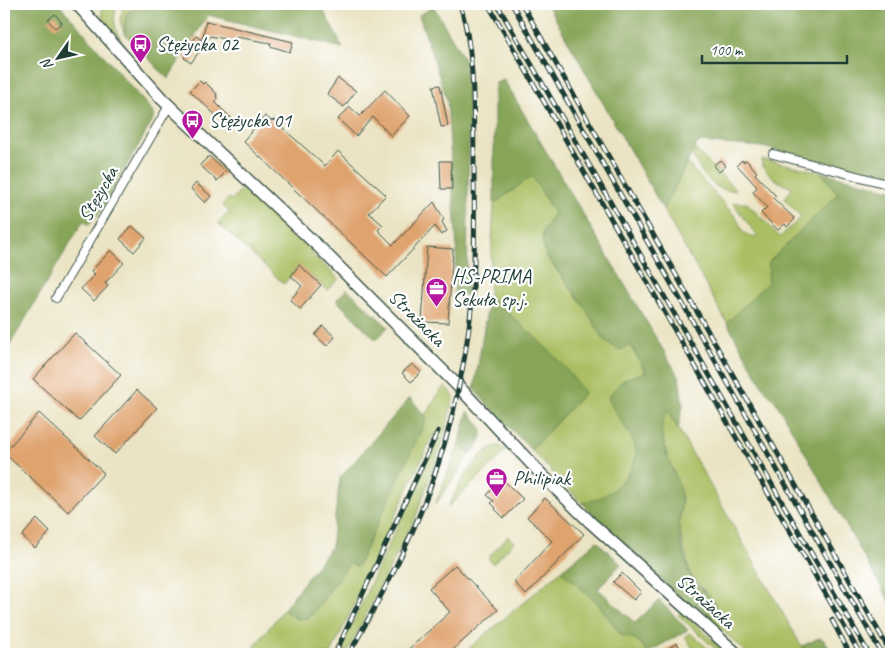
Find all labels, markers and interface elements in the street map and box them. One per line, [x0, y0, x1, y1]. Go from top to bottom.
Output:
north arrow [32, 32, 82, 82]
bus stop icon: Stężycka 02 [128, 32, 152, 63]
place label: Stężycka 02 [156, 32, 240, 57]
scale bar [702, 32, 848, 64]
text: 100 m [710, 41, 744, 60]
text: N [37, 55, 57, 73]
bus stop icon: Stężycka 01 [181, 108, 205, 139]
place label: Stężycka 01 [209, 108, 292, 133]
street label: Stężycka [72, 161, 124, 226]
place label: HS-PRIMA Sekuła sp.j. [452, 264, 532, 312]
office icon: HS-PRIMA Sekuła sp.j. [424, 276, 448, 307]
street label: Strażacka [383, 284, 452, 353]
office icon: Philipiak [485, 466, 509, 497]
place label: Philipiak [513, 466, 572, 491]
street label: Strażacka [672, 568, 742, 635]

